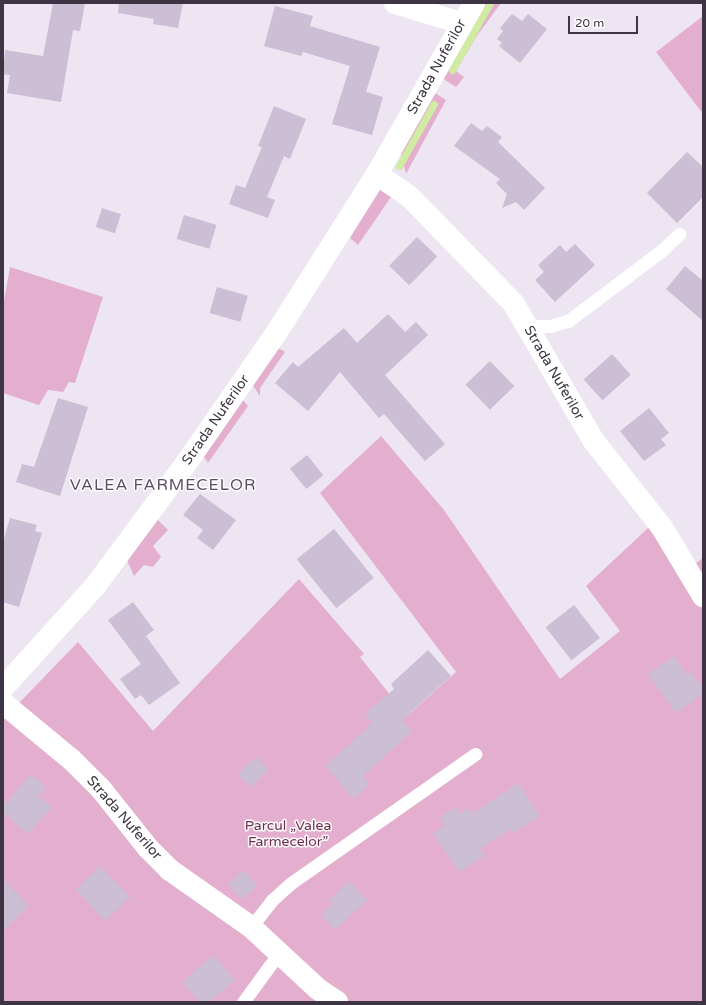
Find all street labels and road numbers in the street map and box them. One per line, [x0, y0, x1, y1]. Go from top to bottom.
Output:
street label: Strada Nuferilor [404, 17, 470, 117]
street label: Strada Nuferilor [520, 323, 588, 423]
street label: Strada Nuferilor [179, 372, 253, 468]
street label: Strada Nuferilor [83, 773, 165, 863]

